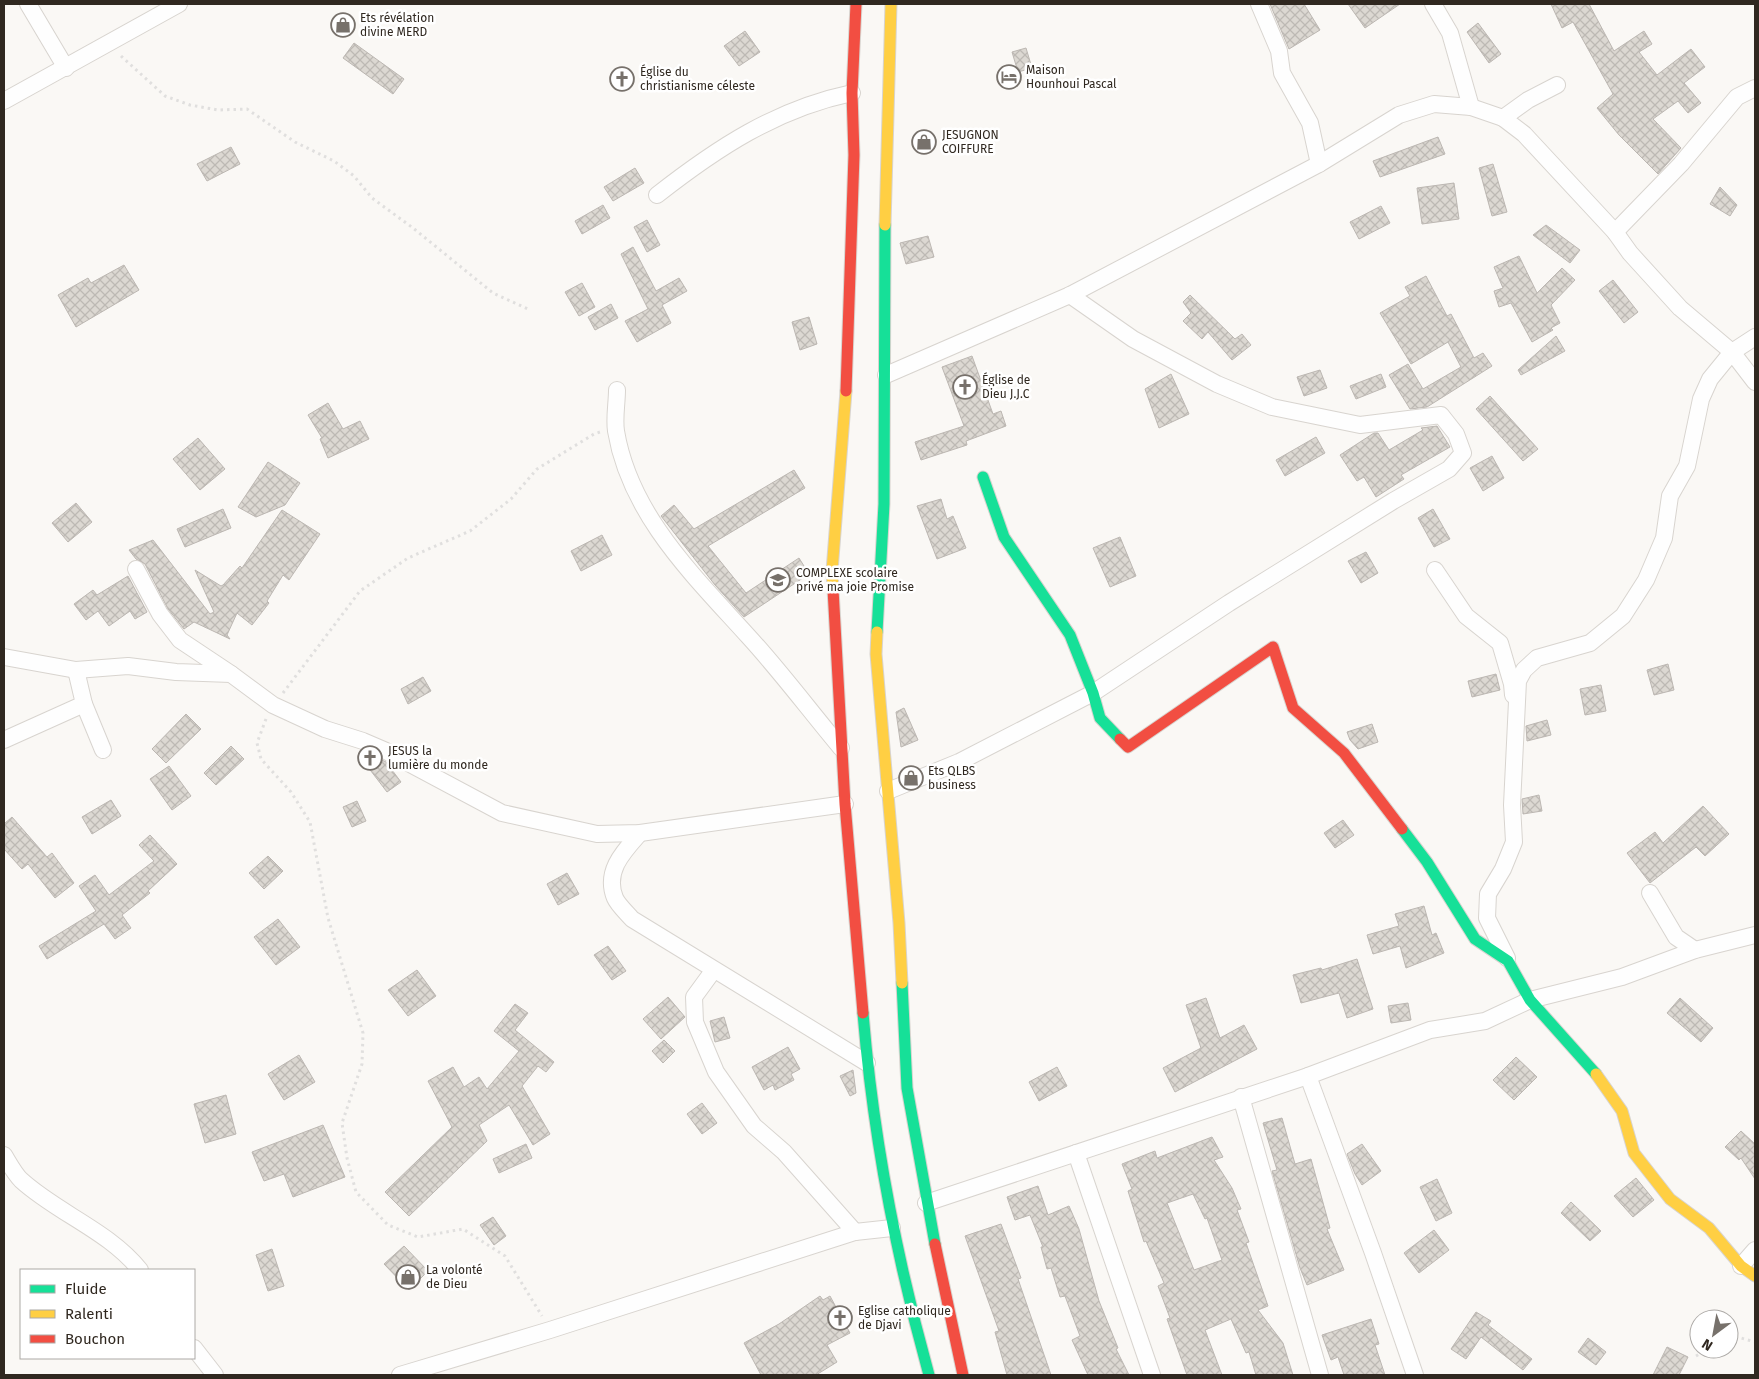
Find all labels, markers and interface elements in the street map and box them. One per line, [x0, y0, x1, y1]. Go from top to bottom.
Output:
place label: Ets révélation divine MERD [360, 11, 434, 39]
shop icon: Ets révélation divine MERD [330, 12, 356, 38]
place label: Maison Hounhoui Pascal [1026, 63, 1117, 91]
place label: Église du christianisme céleste [640, 64, 755, 93]
hotel icon: Maison Hounhoui Pascal [996, 64, 1022, 90]
church icon: Église du christianisme céleste [609, 66, 635, 92]
place label: JESUGNON COIFFURE [942, 128, 999, 156]
shop icon: JESUGNON COIFFURE [911, 129, 937, 155]
place label: Église de Dieu J.J.C [982, 372, 1030, 401]
church icon: Église de Dieu J.J.C [952, 374, 978, 400]
place label: COMPLEXE scolaire privé ma joie Promise [796, 566, 914, 594]
school or university icon: COMPLEXE scolaire privé ma joie Promise [765, 567, 791, 593]
place label: JESUS la lumière du monde [388, 744, 488, 772]
church icon: JESUS la lumière du monde [357, 745, 383, 771]
place label: Ets QLBS business [928, 764, 976, 792]
shop icon: Ets QLBS business [898, 765, 924, 791]
place label: La volonté de Dieu [426, 1263, 483, 1291]
shop icon: La volonté de Dieu [395, 1264, 421, 1290]
legend [20, 1269, 195, 1359]
text: Fluide [65, 1280, 107, 1298]
place label: Eglise catholique de Djavi [858, 1304, 951, 1332]
text: Ralenti [65, 1305, 113, 1323]
church icon: Eglise catholique de Djavi [827, 1305, 853, 1331]
north arrow [1689, 1309, 1739, 1359]
text: Bouchon [65, 1330, 125, 1348]
text: N [1699, 1335, 1716, 1354]

